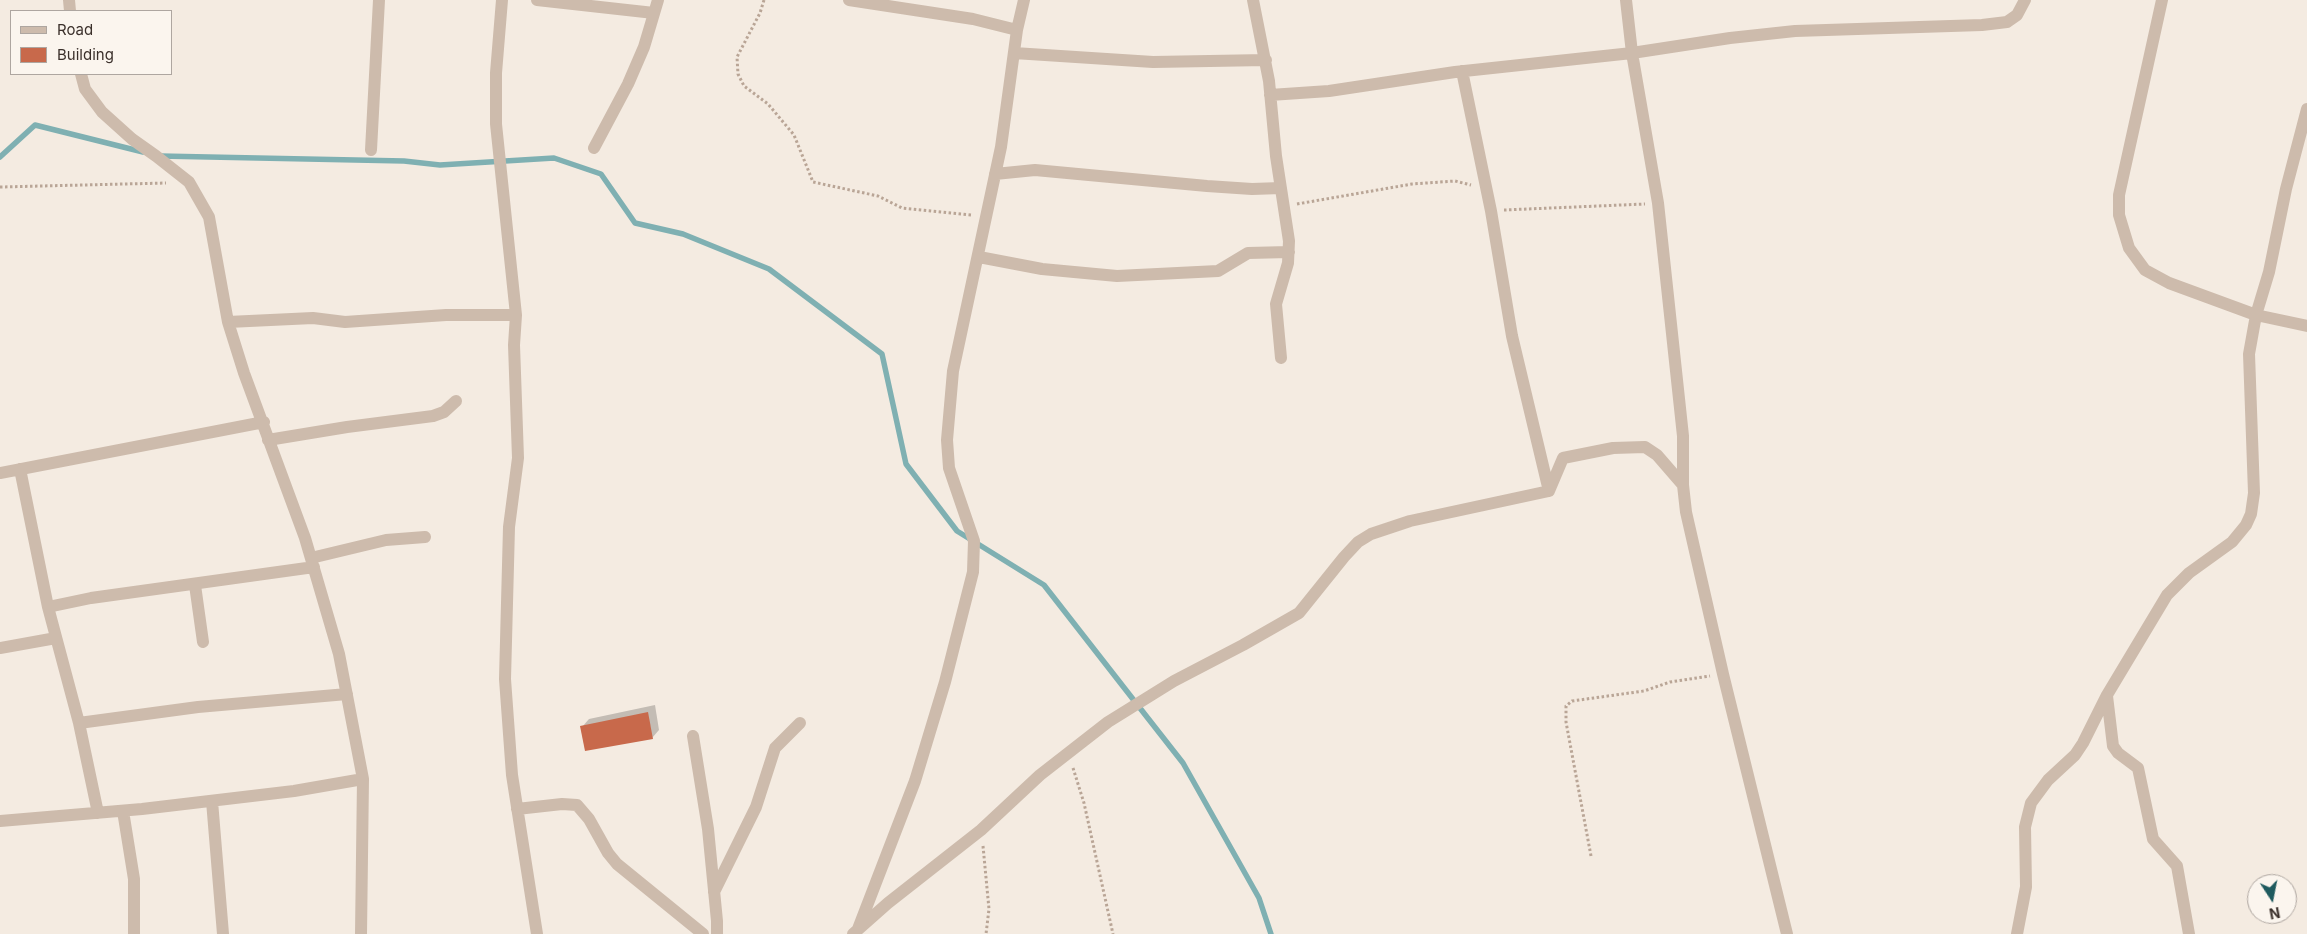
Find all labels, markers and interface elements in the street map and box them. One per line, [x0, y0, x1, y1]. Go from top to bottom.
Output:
legend [10, 10, 172, 75]
text: Road [57, 20, 93, 39]
text: Building [57, 45, 114, 64]
north arrow [2247, 874, 2297, 924]
text: N [2268, 904, 2282, 923]

